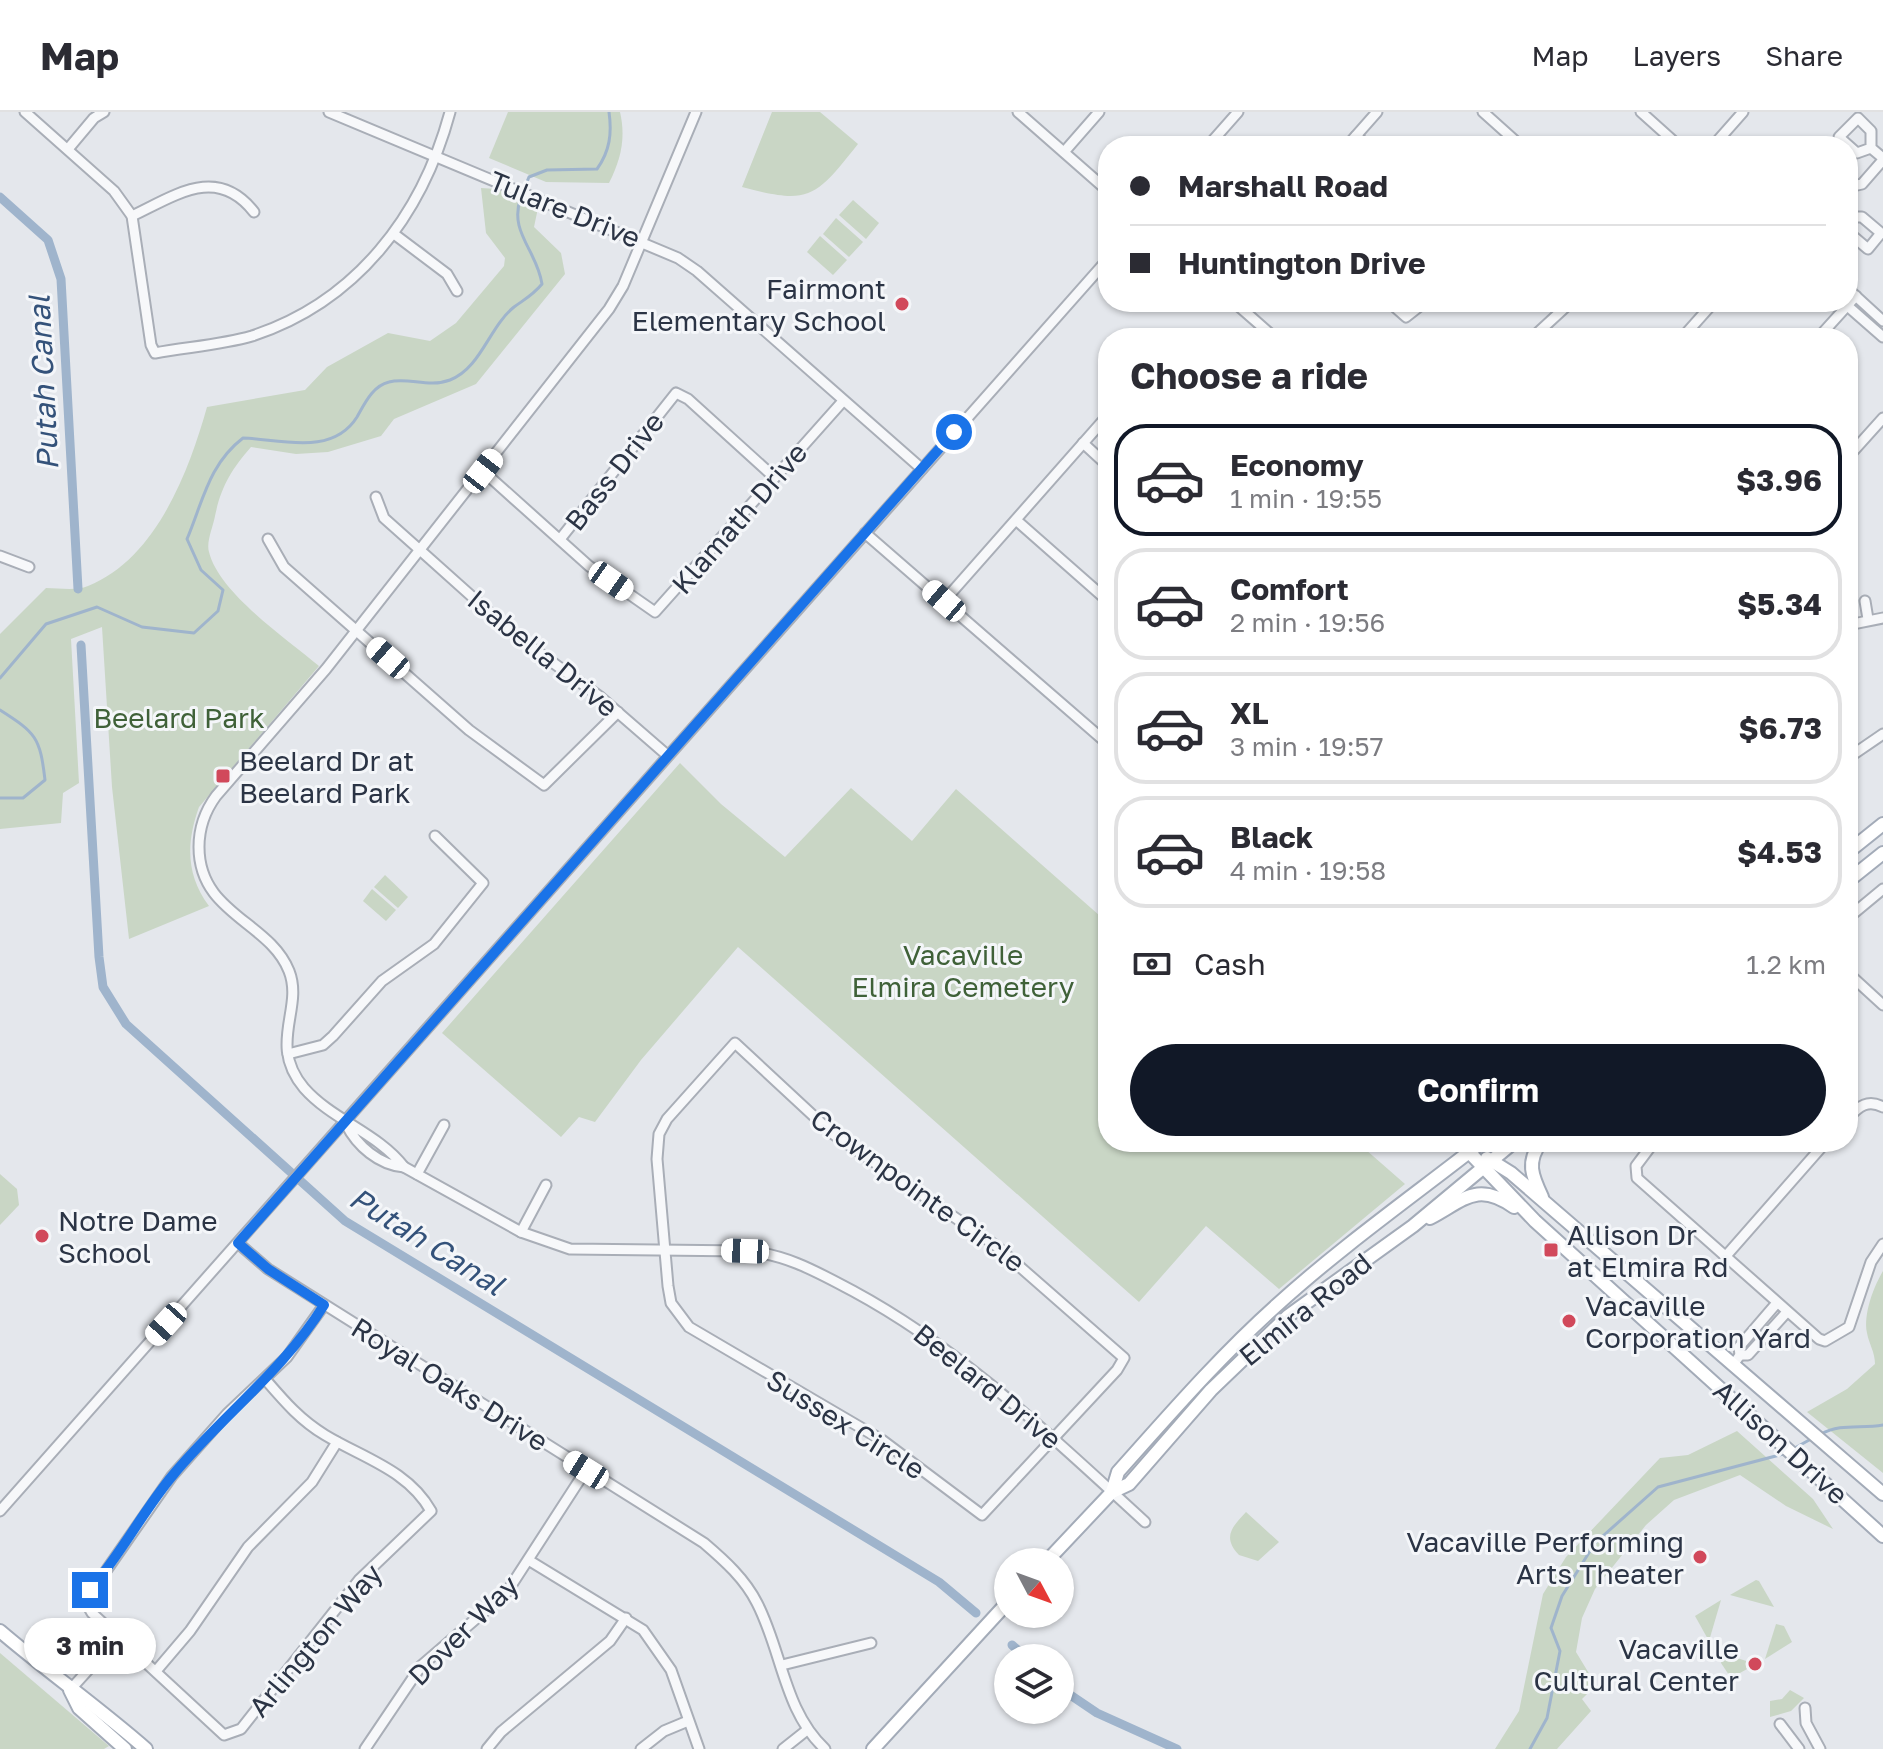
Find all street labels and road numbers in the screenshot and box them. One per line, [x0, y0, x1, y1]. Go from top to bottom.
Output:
street label: Tulare Drive [485, 164, 645, 254]
street label: Bass Drive [558, 405, 670, 537]
street label: Klamath Drive [665, 436, 813, 600]
street label: Isabella Drive [461, 583, 625, 723]
street label: Crownpointe Circle [805, 1101, 1031, 1279]
street label: Elmira Road [1232, 1246, 1378, 1372]
street label: Royal Oaks Drive [346, 1310, 554, 1458]
street label: Beelard Drive [908, 1316, 1068, 1456]
street label: Sussex Circle [761, 1362, 931, 1486]
street label: Allison Drive [1707, 1373, 1855, 1511]
street label: Arlington Way [241, 1557, 389, 1723]
street label: Dover Way [401, 1568, 525, 1692]

